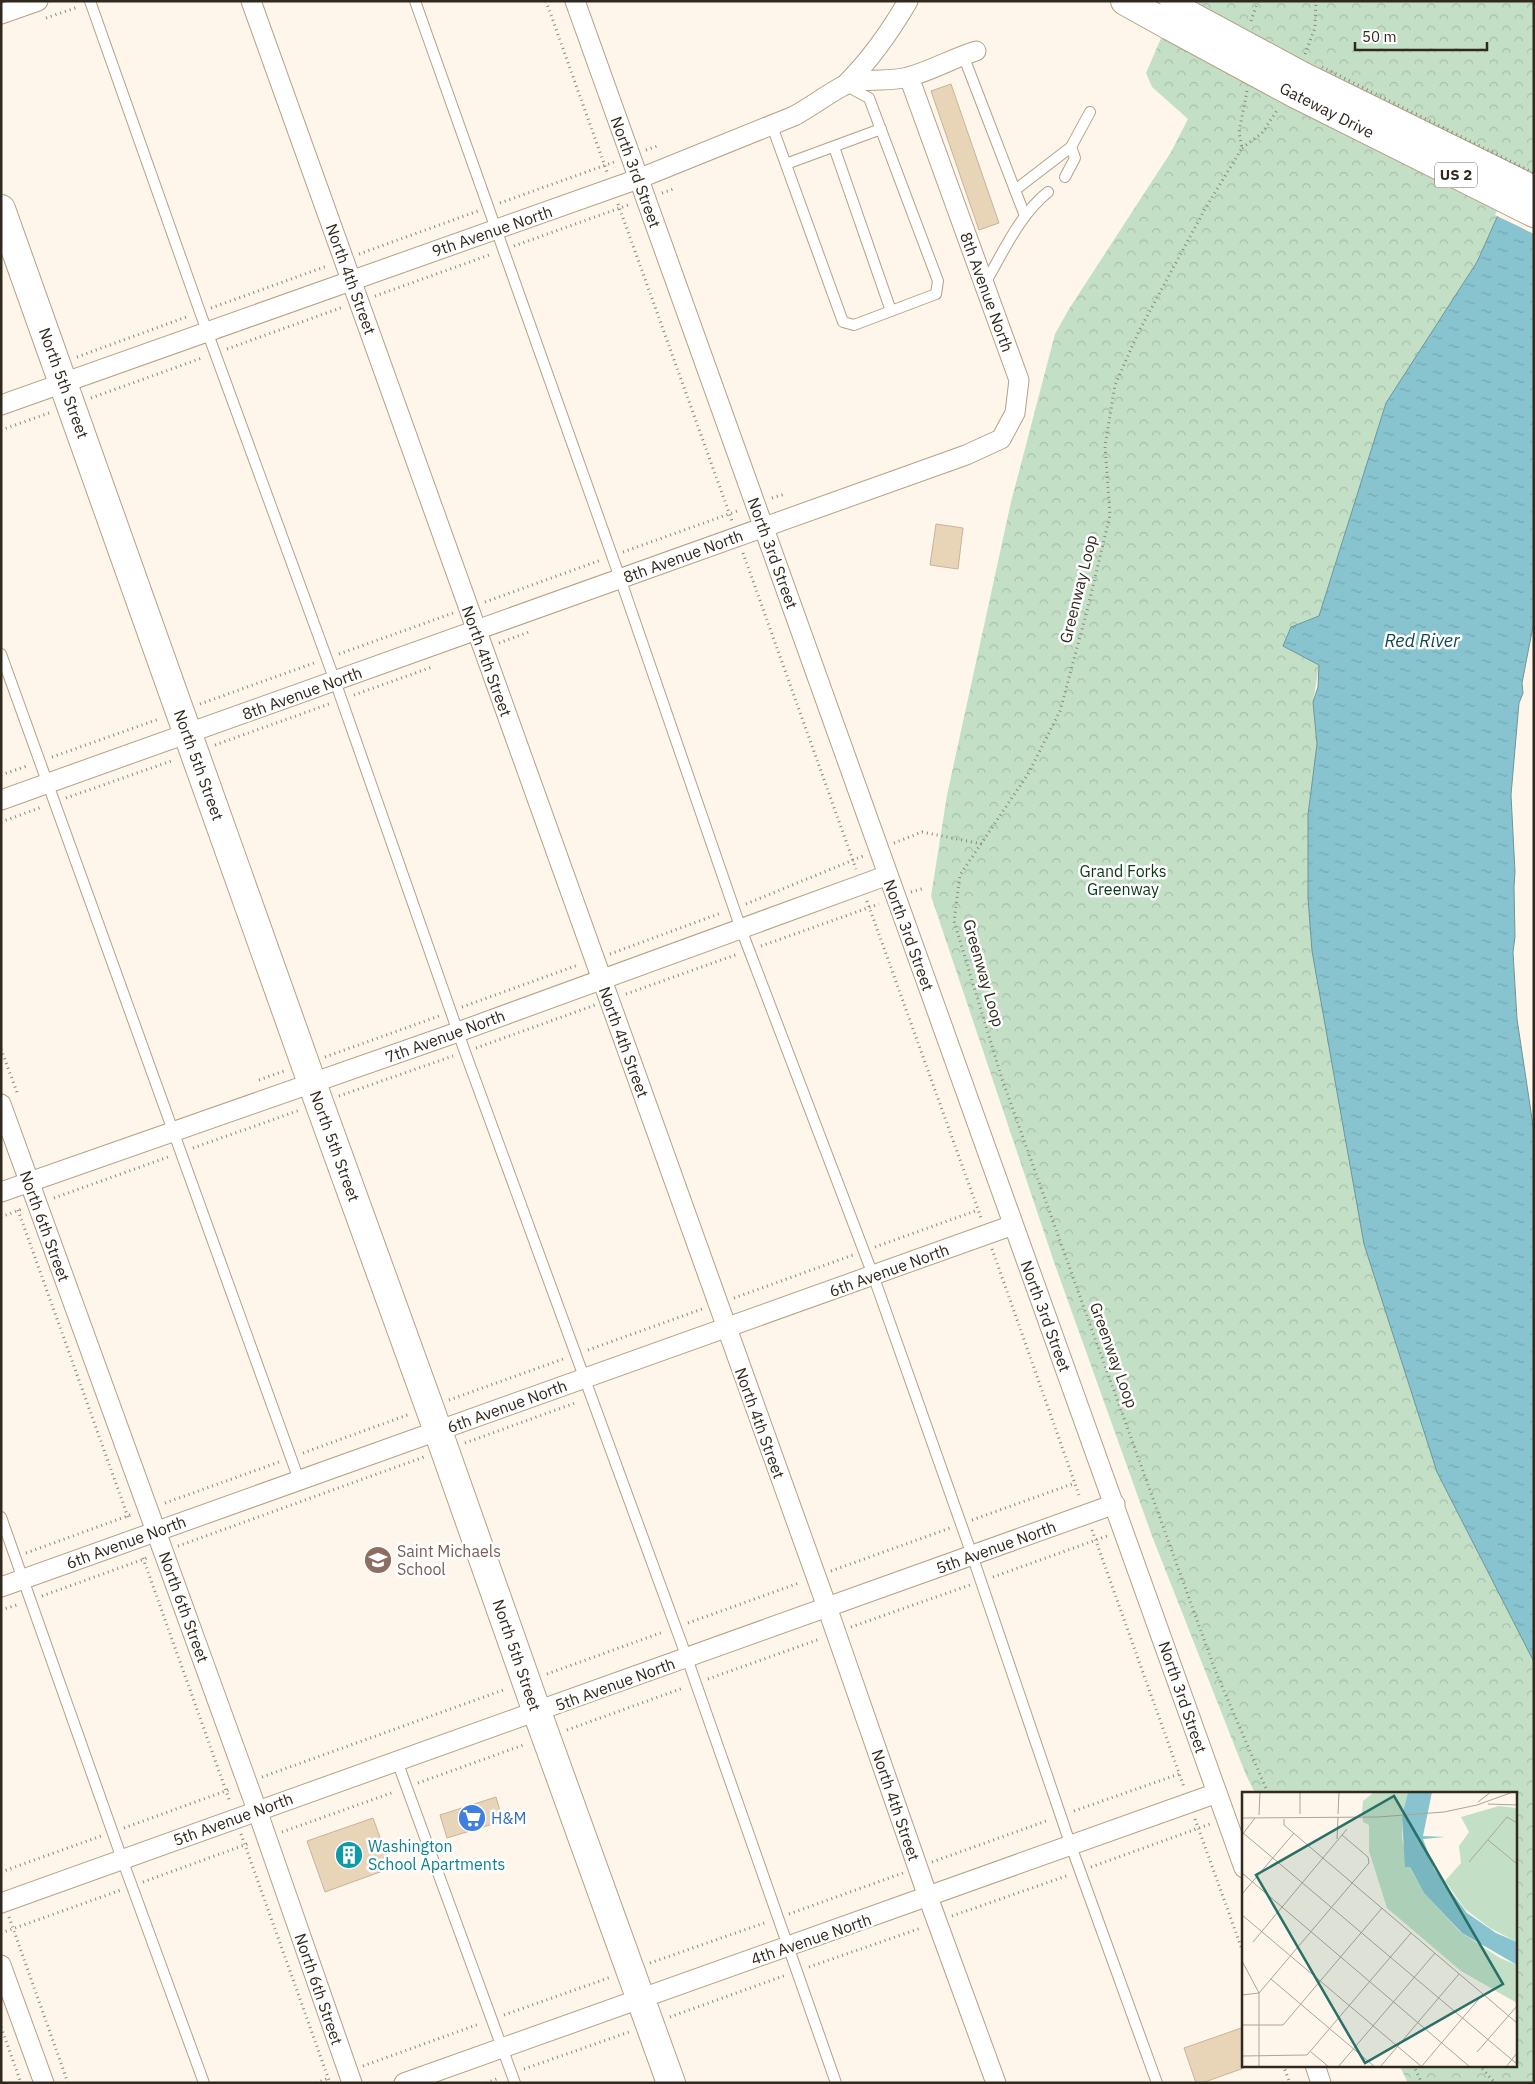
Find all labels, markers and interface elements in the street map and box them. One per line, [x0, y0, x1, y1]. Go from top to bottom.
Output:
scale bar [1355, 20, 1488, 52]
text: 50 m [1362, 27, 1397, 46]
street label: Gateway Drive [1276, 78, 1378, 142]
street label: North 3rd Street [607, 114, 665, 230]
road number: US 2 [1435, 162, 1477, 188]
street label: 9th Avenue North [429, 201, 555, 261]
street label: North 4th Street [322, 221, 380, 337]
street label: 8th Avenue North [956, 229, 1018, 355]
street label: North 5th Street [35, 325, 93, 441]
street label: North 3rd Street [744, 495, 802, 611]
street label: 8th Avenue North [620, 525, 746, 587]
street label: Greenway Loop [1055, 533, 1101, 645]
street label: North 4th Street [458, 603, 516, 719]
water label: Red River [1385, 629, 1460, 652]
street label: 8th Avenue North [239, 662, 365, 724]
street label: North 5th Street [170, 707, 228, 823]
park label: Grand Forks Greenway [1079, 861, 1167, 899]
street label: North 3rd Street [880, 877, 938, 993]
street label: Greenway Loop [959, 917, 1009, 1029]
street label: North 4th Street [595, 984, 653, 1100]
street label: 7th Avenue North [382, 1005, 508, 1067]
street label: North 5th Street [306, 1088, 364, 1204]
street label: North 6th Street [16, 1168, 74, 1284]
street label: 6th Avenue North [826, 1239, 952, 1301]
street label: North 3rd Street [1017, 1258, 1075, 1374]
street label: Greenway Loop [1086, 1299, 1142, 1411]
street label: North 4th Street [731, 1365, 789, 1481]
street label: 6th Avenue North [444, 1375, 570, 1437]
street label: 6th Avenue North [63, 1511, 189, 1573]
street label: 5th Avenue North [933, 1516, 1059, 1578]
place label: Saint Michaels School [397, 1541, 501, 1579]
school or university icon: Saint Michaels School [363, 1545, 393, 1575]
street label: North 6th Street [155, 1549, 213, 1665]
street label: North 5th Street [489, 1597, 545, 1713]
street label: North 3rd Street [1154, 1638, 1212, 1756]
street label: 5th Avenue North [552, 1653, 678, 1715]
street label: North 4th Street [868, 1747, 924, 1863]
street label: 5th Avenue North [170, 1788, 296, 1850]
inset map [1242, 1792, 1518, 2066]
supermarket icon: H&M [457, 1803, 487, 1833]
place label: H&M [491, 1808, 526, 1828]
place label: Washington School Apartments [368, 1836, 505, 1874]
building icon: Washington School Apartments [334, 1840, 364, 1870]
street label: 4th Avenue North [748, 1909, 874, 1969]
street label: North 6th Street [291, 1931, 347, 2047]

